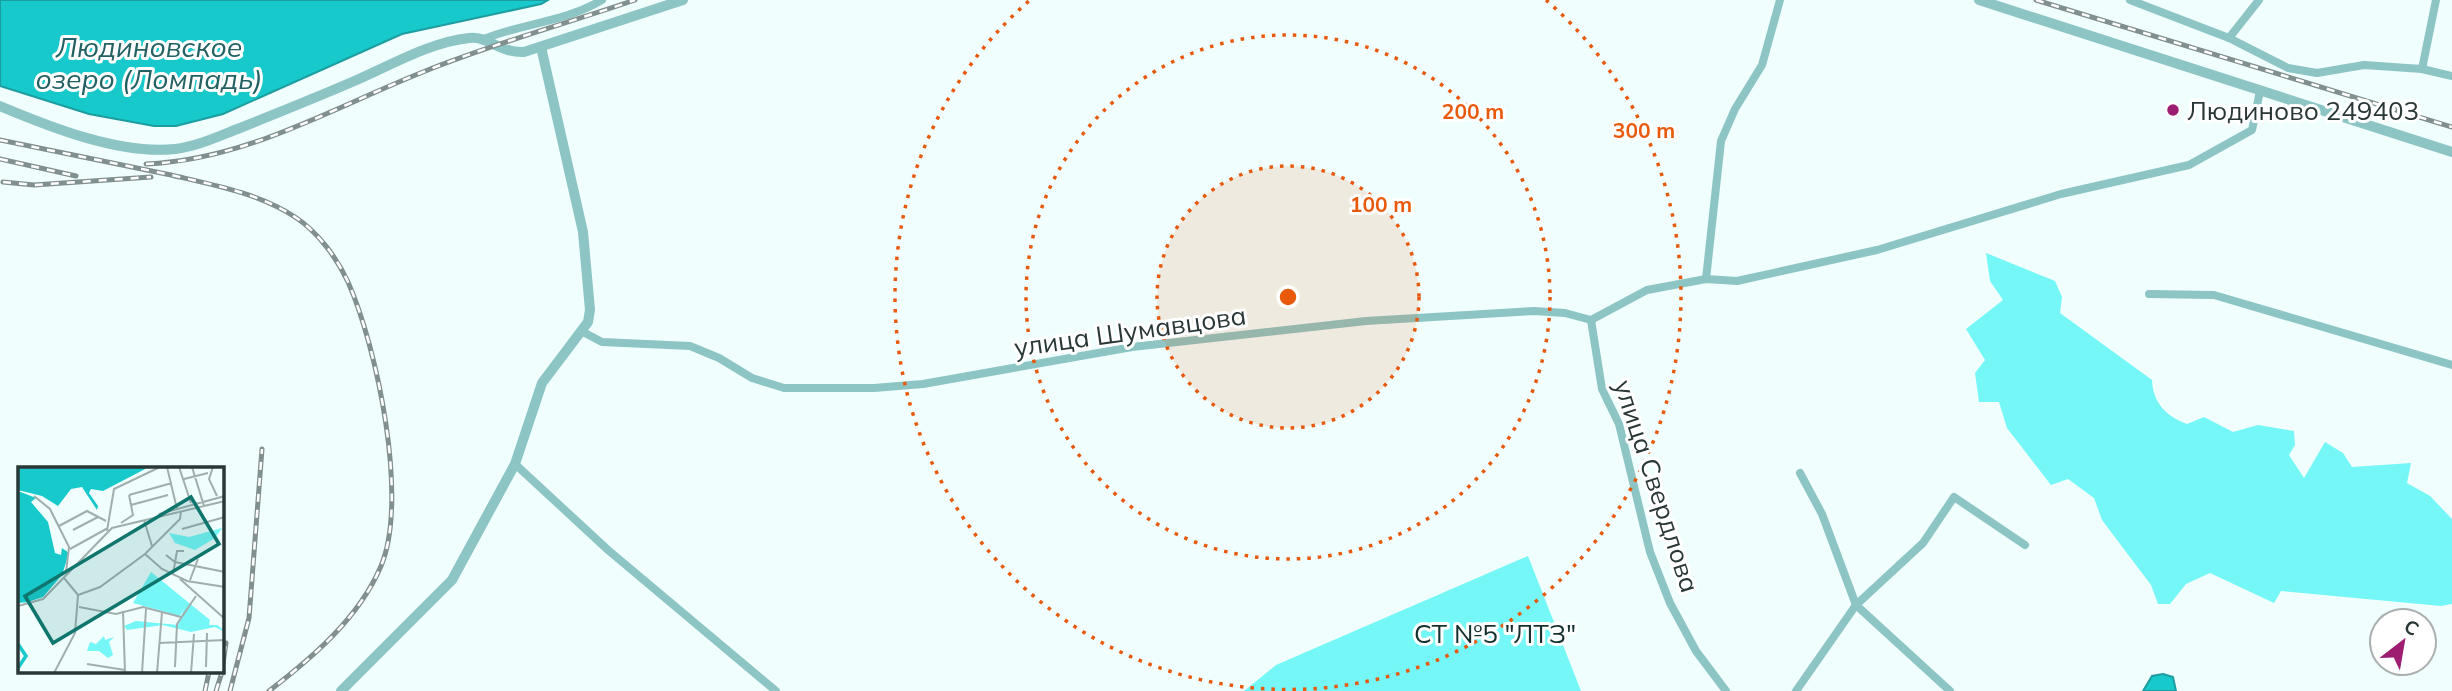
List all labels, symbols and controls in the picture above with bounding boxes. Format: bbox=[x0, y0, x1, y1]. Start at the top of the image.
water label: Людиновское озеро (Ломпадь) bbox=[35, 29, 263, 96]
place label: Людиново 249403 bbox=[2187, 94, 2419, 127]
text: 200 m bbox=[1442, 98, 1504, 124]
marker: Людиново 249403 bbox=[2165, 102, 2181, 118]
text: 300 m bbox=[1613, 117, 1675, 143]
text: 100 m bbox=[1350, 191, 1412, 217]
centre of rings bbox=[1276, 285, 1300, 309]
street label: улица Шумавцова bbox=[1012, 298, 1248, 364]
street label: улица Свердлова bbox=[1607, 375, 1707, 597]
inset map bbox=[18, 467, 224, 674]
north arrow bbox=[2368, 607, 2438, 677]
text: С bbox=[2400, 614, 2424, 641]
park label: СТ №5 "ЛТЗ" bbox=[1414, 617, 1576, 650]

